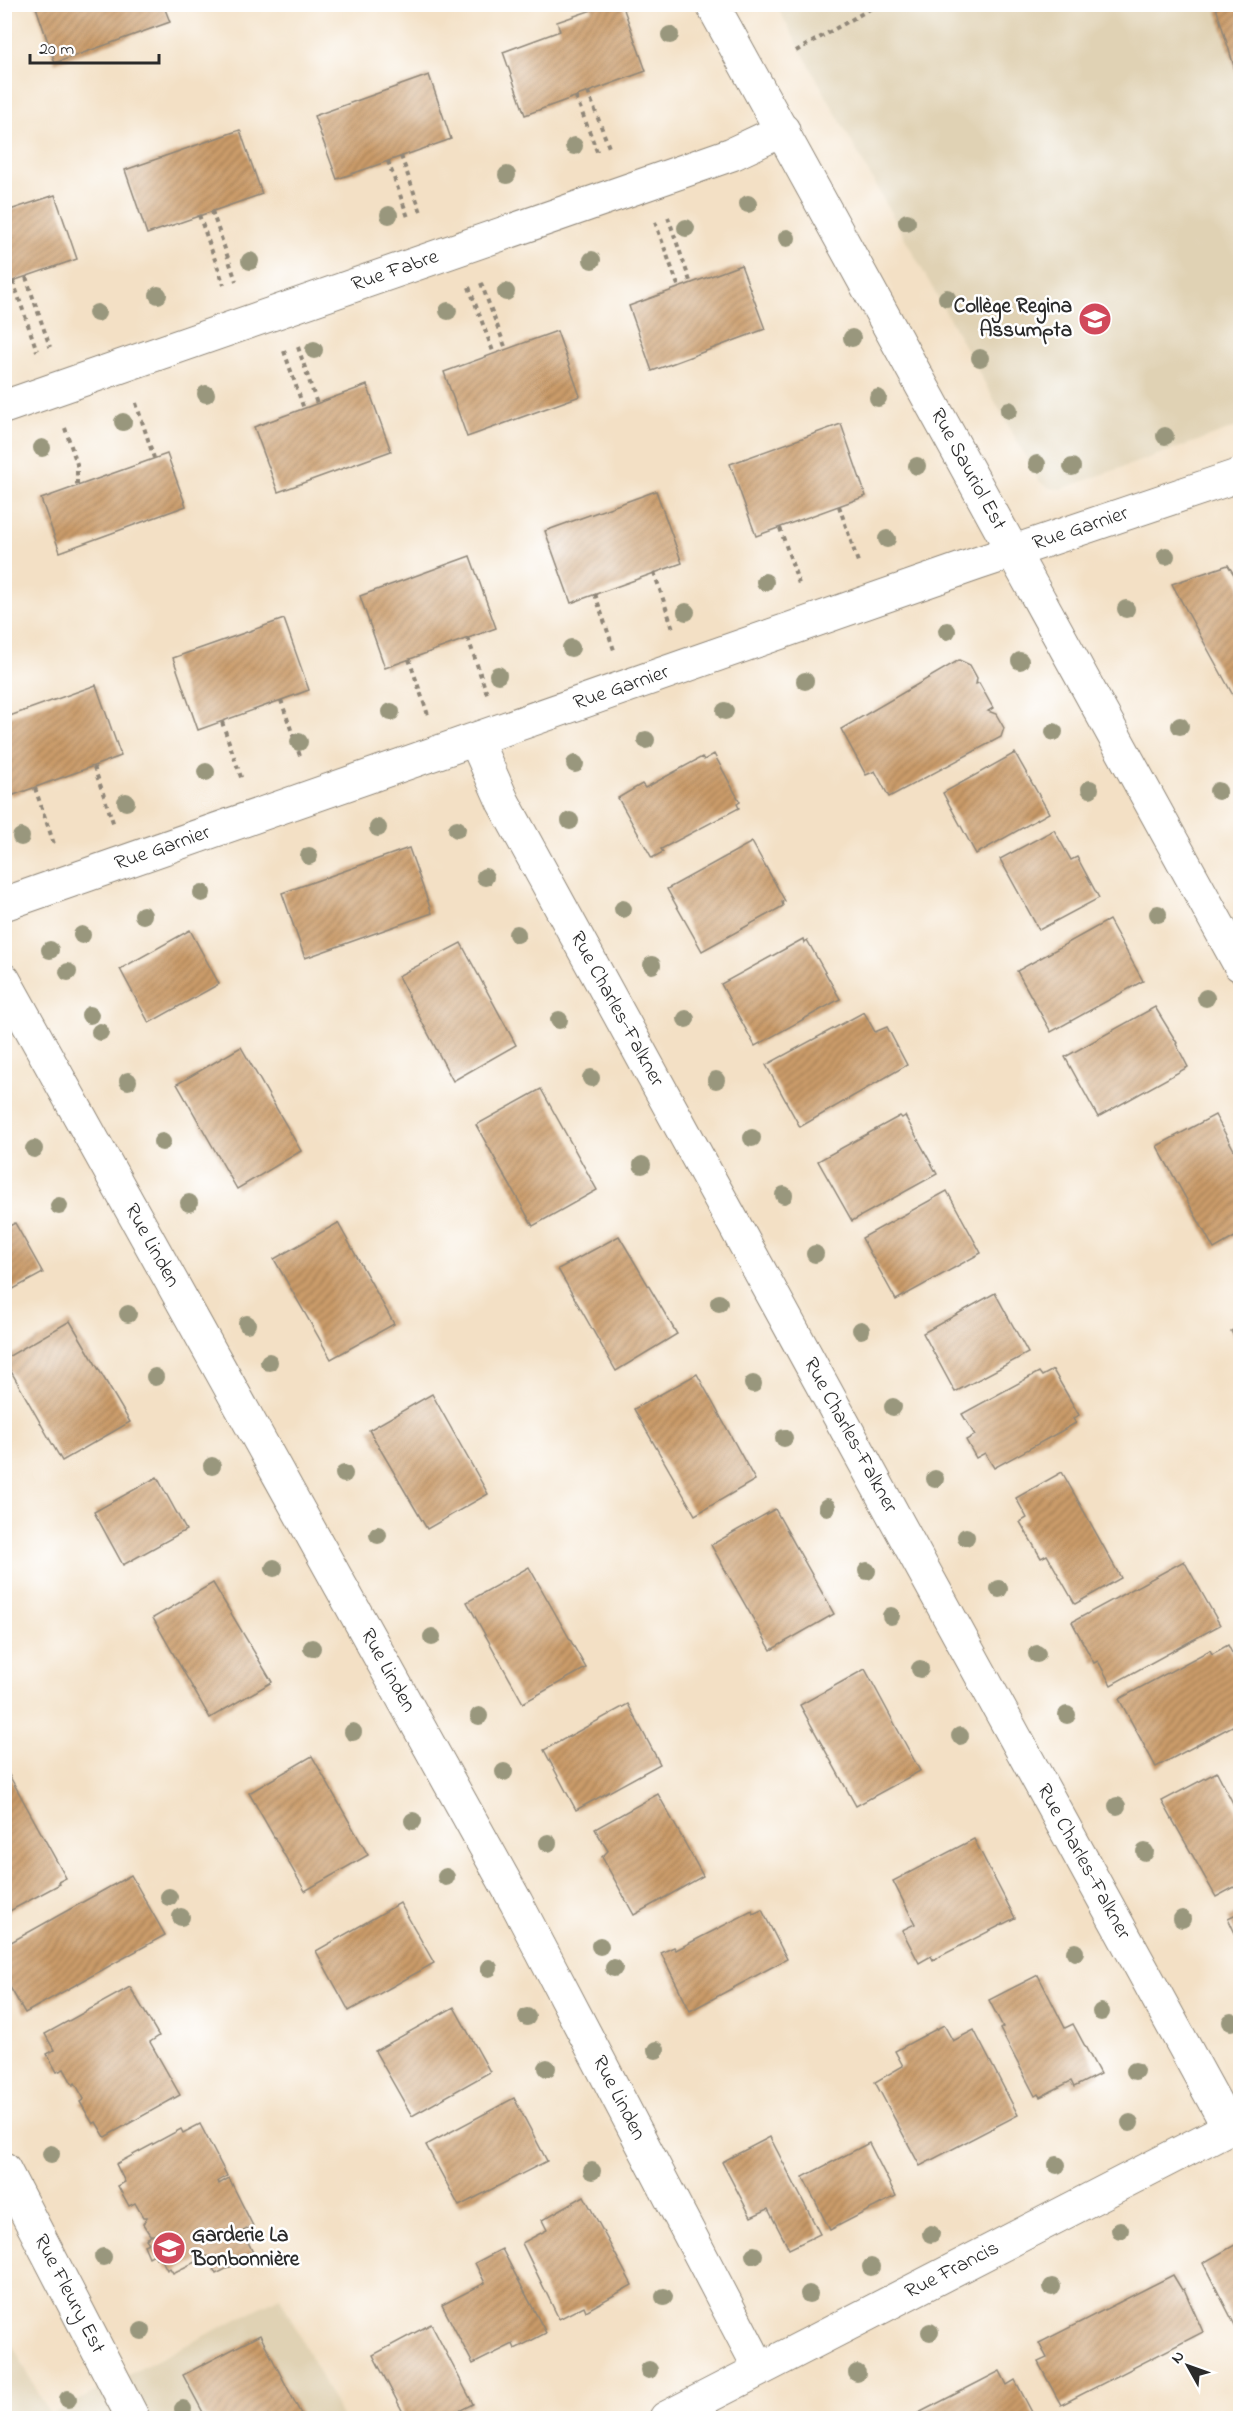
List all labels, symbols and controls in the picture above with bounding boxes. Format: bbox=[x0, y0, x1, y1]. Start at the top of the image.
scale bar bbox=[30, 27, 159, 65]
text: 20 m bbox=[39, 37, 74, 63]
street label: Rue Fabre bbox=[348, 242, 443, 300]
place label: Collège Regina Assumpta bbox=[954, 292, 1072, 346]
school or university icon: Collège Regina Assumpta bbox=[1077, 301, 1113, 337]
street label: Rue Sauriol Est bbox=[922, 403, 1013, 536]
street label: Rue Garnier bbox=[1029, 499, 1133, 559]
street label: Rue Garnier bbox=[569, 657, 674, 719]
street label: Rue Garnier bbox=[111, 818, 215, 879]
street label: Rue Charles-Falkner bbox=[562, 926, 671, 1093]
street label: Rue Linden bbox=[116, 1198, 187, 1293]
street label: Rue Charles-Falkner bbox=[795, 1352, 905, 1519]
street label: Rue Linden bbox=[352, 1623, 423, 1718]
street label: Rue Charles-Falkner bbox=[1029, 1779, 1138, 1945]
street label: Rue Linden bbox=[584, 2051, 653, 2146]
place label: Garderie La Bonbonnière bbox=[191, 2221, 300, 2275]
street label: Rue Fleury Est bbox=[25, 2229, 112, 2359]
school or university icon: Garderie La Bonbonnière bbox=[151, 2230, 187, 2266]
street label: Rue Francis bbox=[900, 2234, 1004, 2307]
north arrow bbox=[1158, 2336, 1218, 2396]
text: N bbox=[1165, 2346, 1191, 2369]

